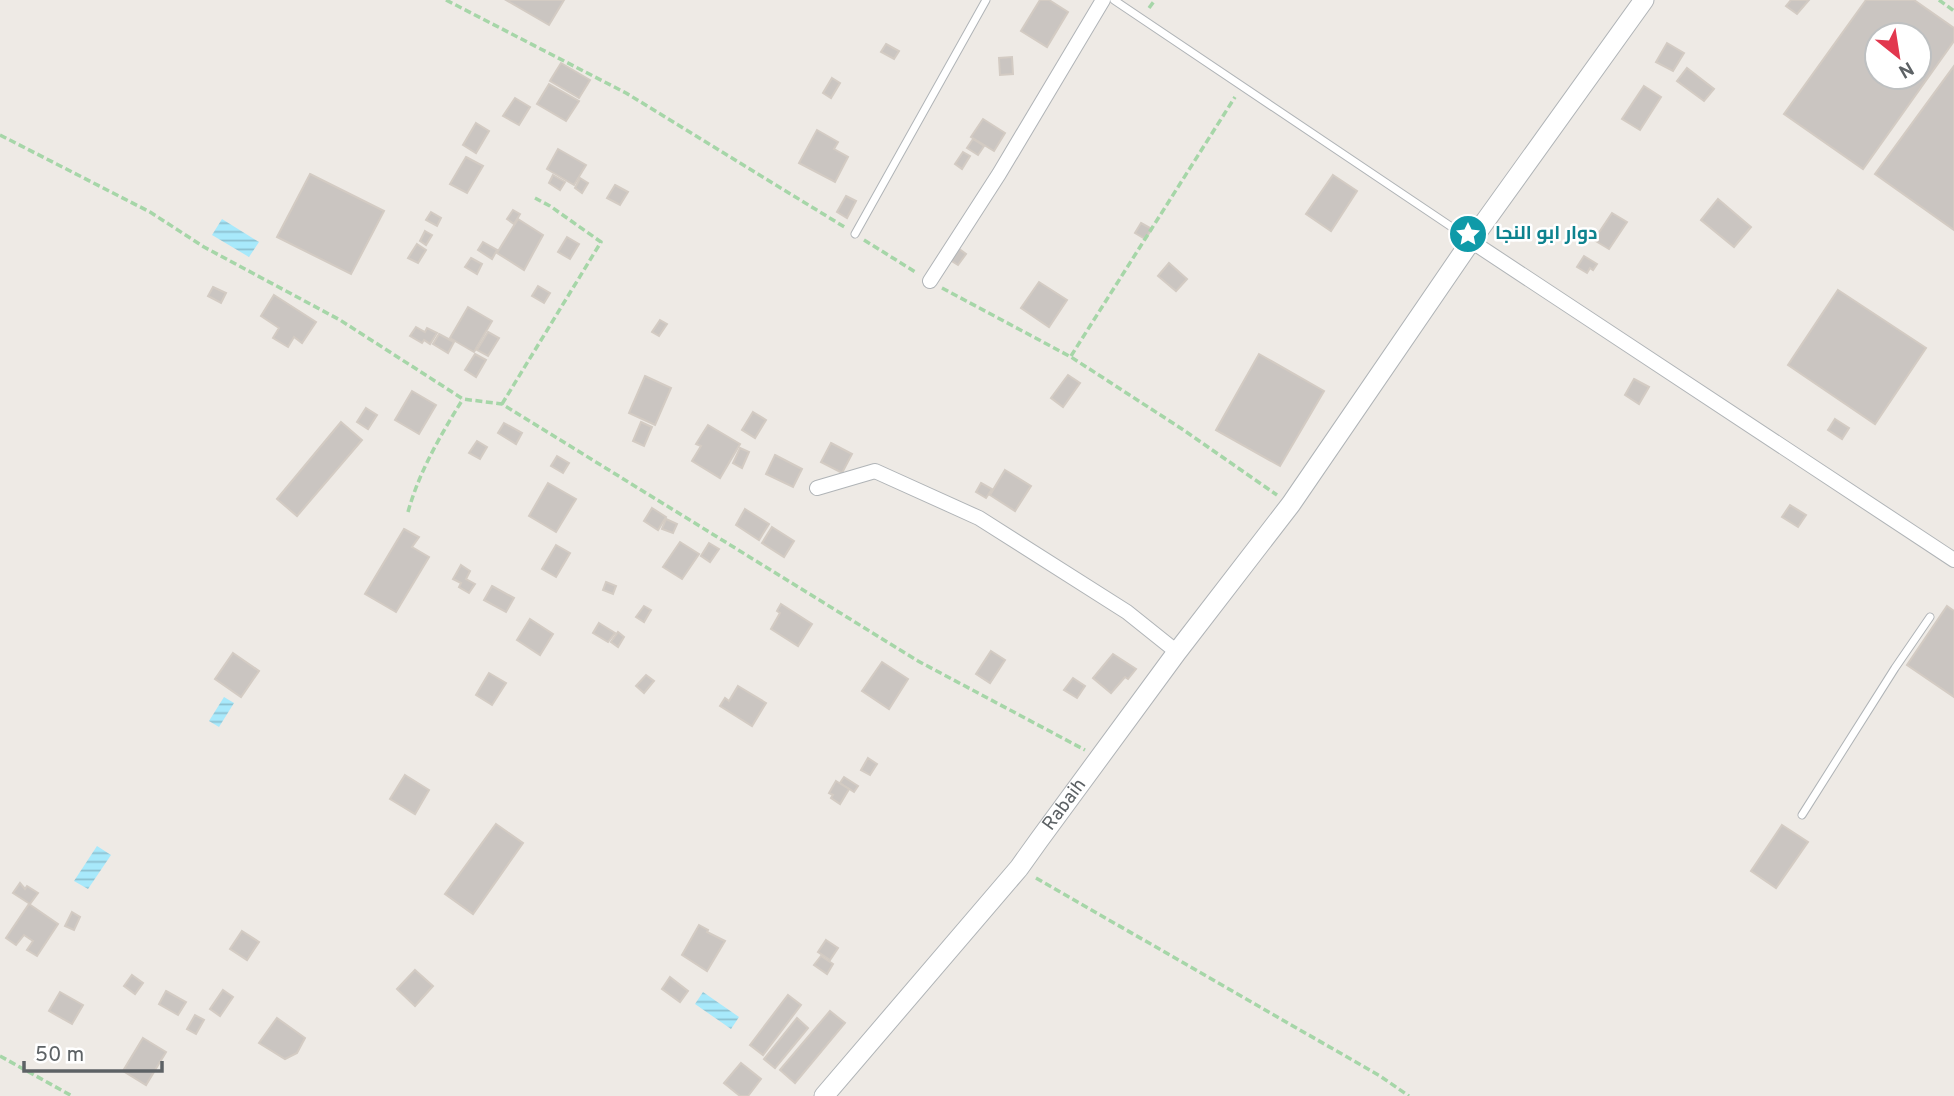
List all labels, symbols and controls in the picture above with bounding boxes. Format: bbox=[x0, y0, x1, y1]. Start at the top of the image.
north arrow bbox=[1863, 21, 1933, 91]
text: N bbox=[1894, 55, 1917, 83]
place icon: دوار ابو النجا bbox=[1447, 213, 1489, 255]
place label: دوار ابو النجا bbox=[1495, 222, 1598, 246]
street label: Rabaih bbox=[1038, 774, 1092, 836]
scale bar bbox=[24, 1030, 163, 1074]
text: 50 m bbox=[35, 1042, 84, 1069]

